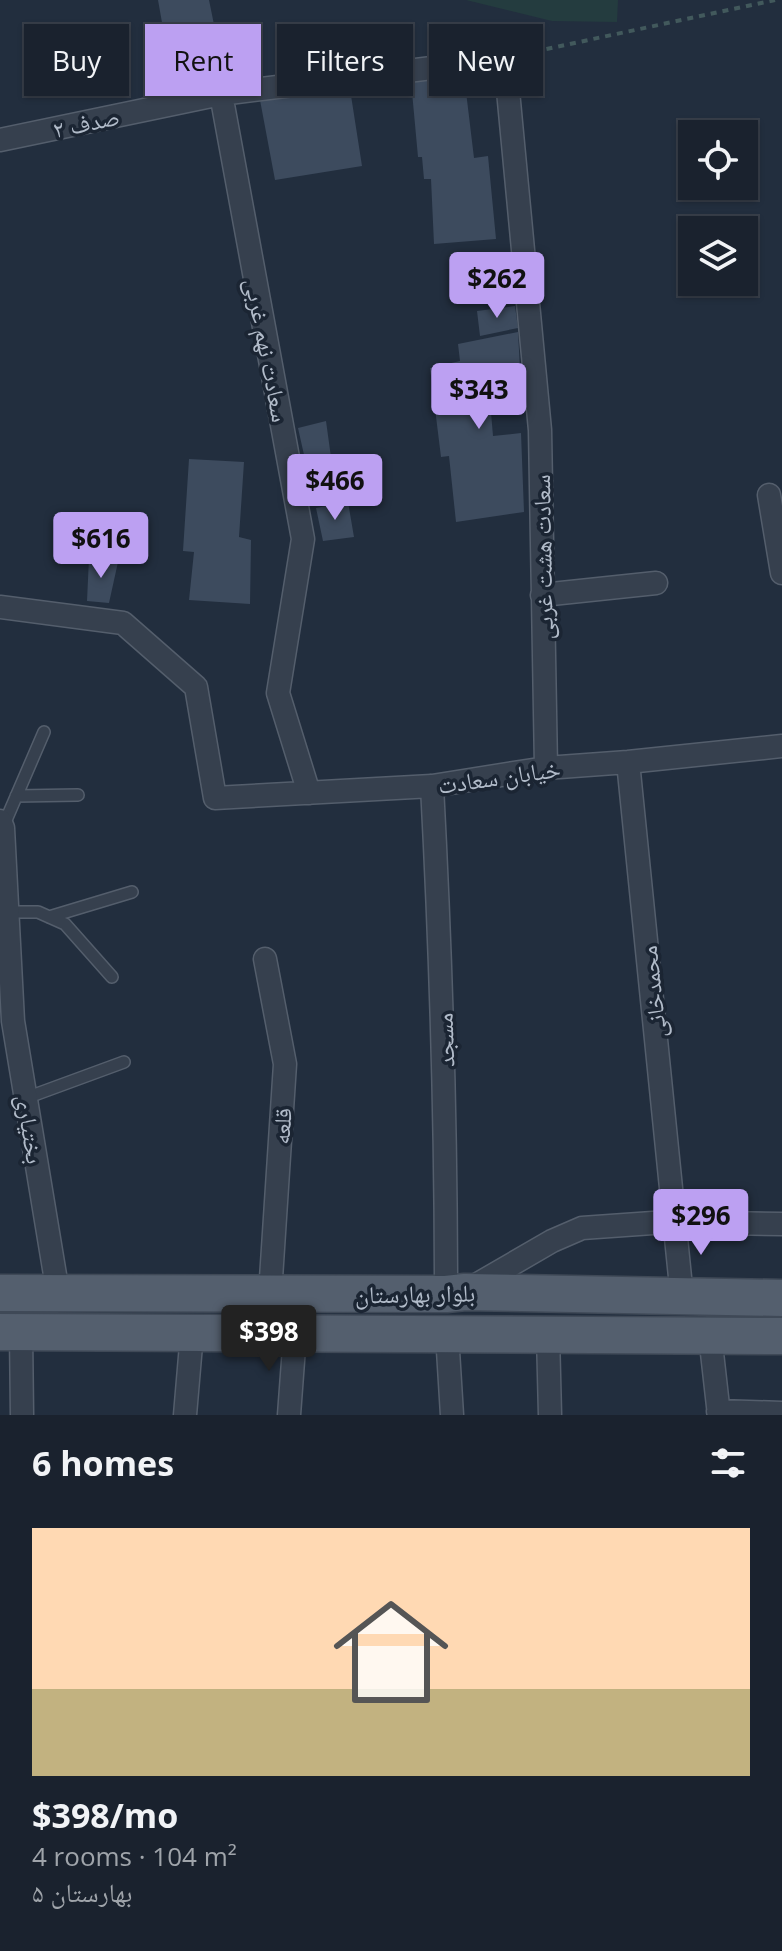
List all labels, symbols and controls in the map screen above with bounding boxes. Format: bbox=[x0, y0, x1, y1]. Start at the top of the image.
chip: Buy bbox=[24, 24, 129, 96]
chip: Rent bbox=[145, 24, 261, 96]
chip: Filters bbox=[277, 24, 413, 96]
chip: New bbox=[429, 24, 543, 96]
street label: صدف ۲ bbox=[50, 99, 122, 145]
map controls bbox=[678, 120, 758, 296]
button: locate bbox=[678, 120, 758, 200]
button: layers bbox=[678, 216, 758, 296]
pin: $262 bbox=[450, 252, 544, 320]
text: $262 bbox=[467, 260, 527, 296]
street label: سعادت نهم غربی bbox=[237, 275, 298, 425]
pin: $343 bbox=[432, 363, 526, 431]
text: $343 bbox=[449, 371, 509, 407]
pin: $466 bbox=[288, 454, 382, 522]
text: $466 bbox=[305, 462, 365, 498]
street label: سعادت هشت غربی bbox=[524, 474, 560, 640]
pin: $616 bbox=[54, 512, 148, 580]
text: $616 bbox=[71, 520, 131, 556]
street label: خیابان سعادت bbox=[436, 751, 562, 801]
street label: محمدخانی bbox=[631, 944, 673, 1040]
street label: مسجد bbox=[427, 1012, 461, 1068]
street label: بختیاری bbox=[9, 1092, 53, 1166]
street label: قلعه bbox=[263, 1107, 299, 1145]
pin: $296 bbox=[654, 1189, 748, 1257]
text: $296 bbox=[671, 1197, 731, 1233]
street label: بلوار بهارستان bbox=[354, 1275, 476, 1311]
pin: $398 bbox=[222, 1305, 316, 1373]
text: $398 bbox=[239, 1313, 299, 1349]
text: 6 homes bbox=[32, 1440, 174, 1486]
icon: filters bbox=[706, 1441, 750, 1485]
icon: home bbox=[319, 1580, 463, 1724]
text: $398/mo bbox=[32, 1792, 178, 1838]
text: 4 rooms · 104 m² bbox=[32, 1838, 237, 1874]
text: بهارستان ۵ bbox=[32, 1874, 132, 1910]

